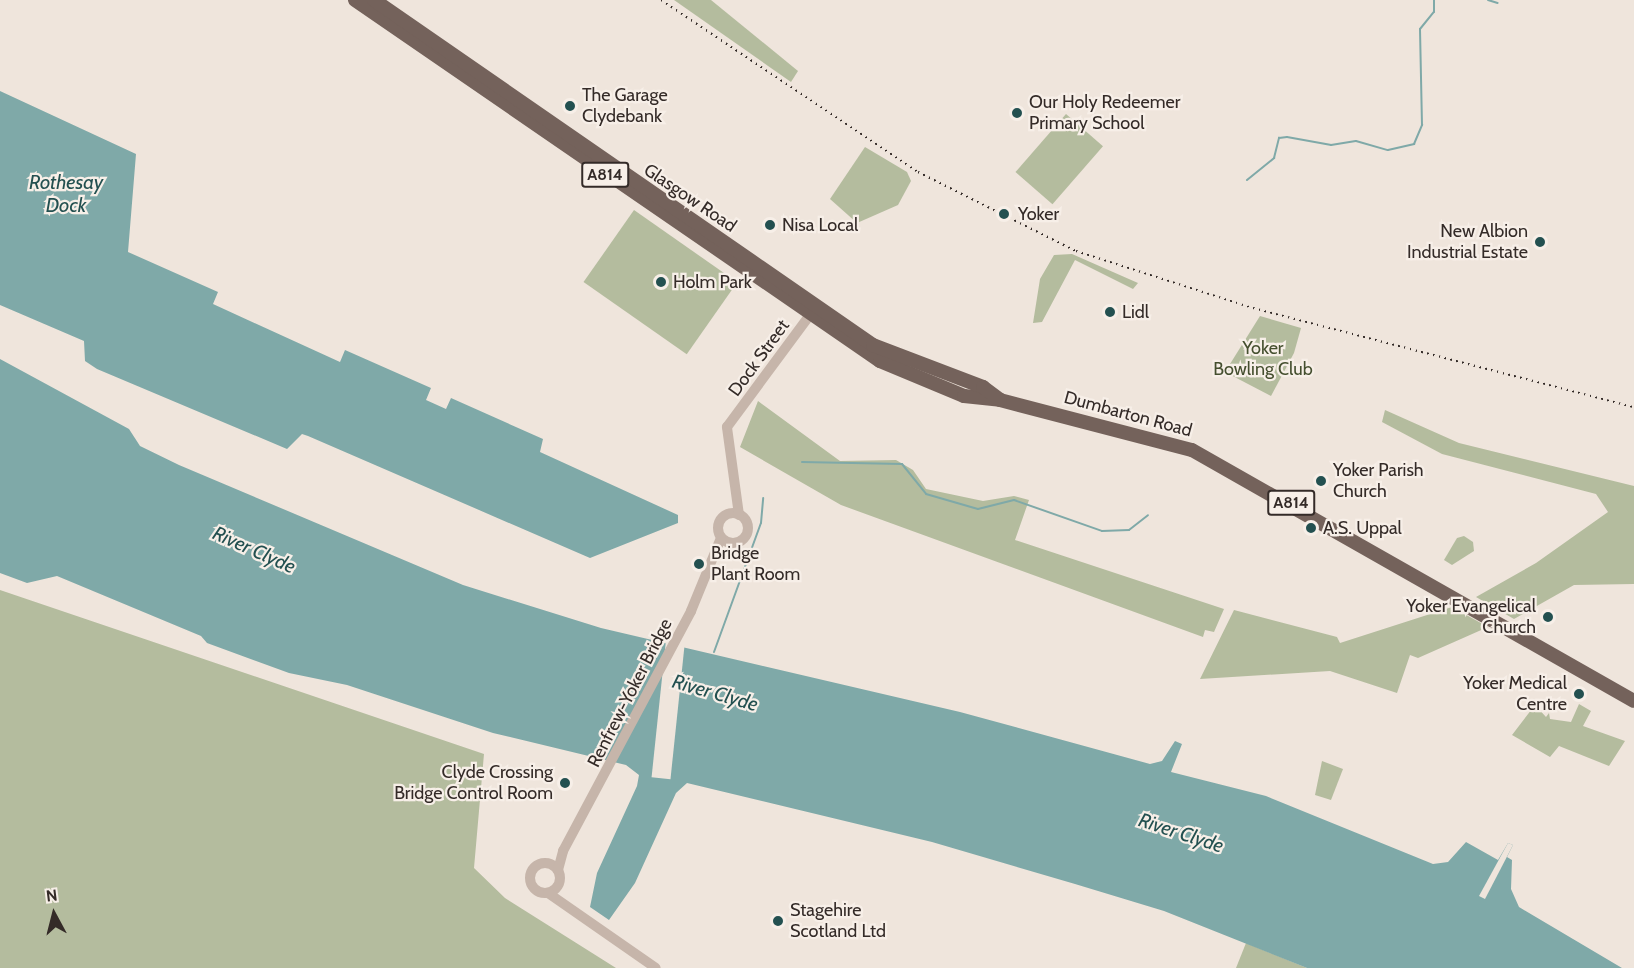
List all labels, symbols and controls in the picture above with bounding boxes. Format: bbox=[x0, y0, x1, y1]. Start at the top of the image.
place label: The Garage Clydebank bbox=[582, 85, 668, 128]
place label: Our Holy Redeemer Primary School bbox=[1029, 92, 1180, 134]
marker: The Garage Clydebank bbox=[563, 99, 577, 113]
marker: Our Holy Redeemer Primary School bbox=[1010, 106, 1024, 120]
street label: Glasgow Road bbox=[640, 159, 740, 237]
road number: A814 bbox=[581, 162, 629, 188]
water label: Rothesay Dock bbox=[29, 171, 103, 218]
place label: Yoker bbox=[1018, 203, 1059, 225]
marker: Yoker bbox=[995, 205, 1013, 223]
place label: Nisa Local bbox=[782, 214, 858, 236]
marker: Nisa Local bbox=[763, 218, 777, 232]
place label: New Albion Industrial Estate bbox=[1407, 221, 1528, 264]
marker: New Albion Industrial Estate bbox=[1533, 235, 1547, 249]
place label: Holm Park bbox=[673, 271, 752, 293]
marker: Holm Park bbox=[654, 275, 668, 289]
place label: Lidl bbox=[1122, 301, 1149, 323]
marker: Lidl bbox=[1103, 305, 1117, 319]
street label: Dock Street bbox=[724, 315, 794, 401]
park label: Yoker Bowling Club bbox=[1213, 338, 1313, 380]
street label: Dumbarton Road bbox=[1062, 387, 1194, 441]
place label: Yoker Parish Church bbox=[1333, 460, 1424, 502]
marker: Yoker Parish Church bbox=[1314, 474, 1328, 488]
road number: A814 bbox=[1267, 490, 1315, 516]
place label: A.S. Uppal bbox=[1323, 517, 1402, 539]
water label: River Clyde bbox=[209, 521, 299, 579]
marker: A.S. Uppal bbox=[1304, 521, 1318, 535]
place label: Bridge Plant Room bbox=[711, 543, 800, 586]
marker: Bridge Plant Room bbox=[692, 557, 706, 571]
place label: Yoker Evangelical Church bbox=[1406, 596, 1536, 638]
marker: Yoker Evangelical Church bbox=[1541, 610, 1555, 624]
street label: Renfrew-Yoker Bridge bbox=[583, 615, 677, 771]
water label: River Clyde bbox=[669, 669, 761, 717]
place label: Yoker Medical Centre bbox=[1463, 673, 1567, 716]
marker: Yoker Medical Centre bbox=[1572, 687, 1586, 701]
place label: Clyde Crossing Bridge Control Room bbox=[394, 762, 553, 804]
marker: Clyde Crossing Bridge Control Room bbox=[558, 776, 572, 790]
water label: River Clyde bbox=[1135, 808, 1227, 858]
north arrow bbox=[24, 884, 84, 944]
text: N bbox=[45, 886, 59, 906]
place label: Stagehire Scotland Ltd bbox=[790, 900, 886, 942]
marker: Stagehire Scotland Ltd bbox=[771, 914, 785, 928]

